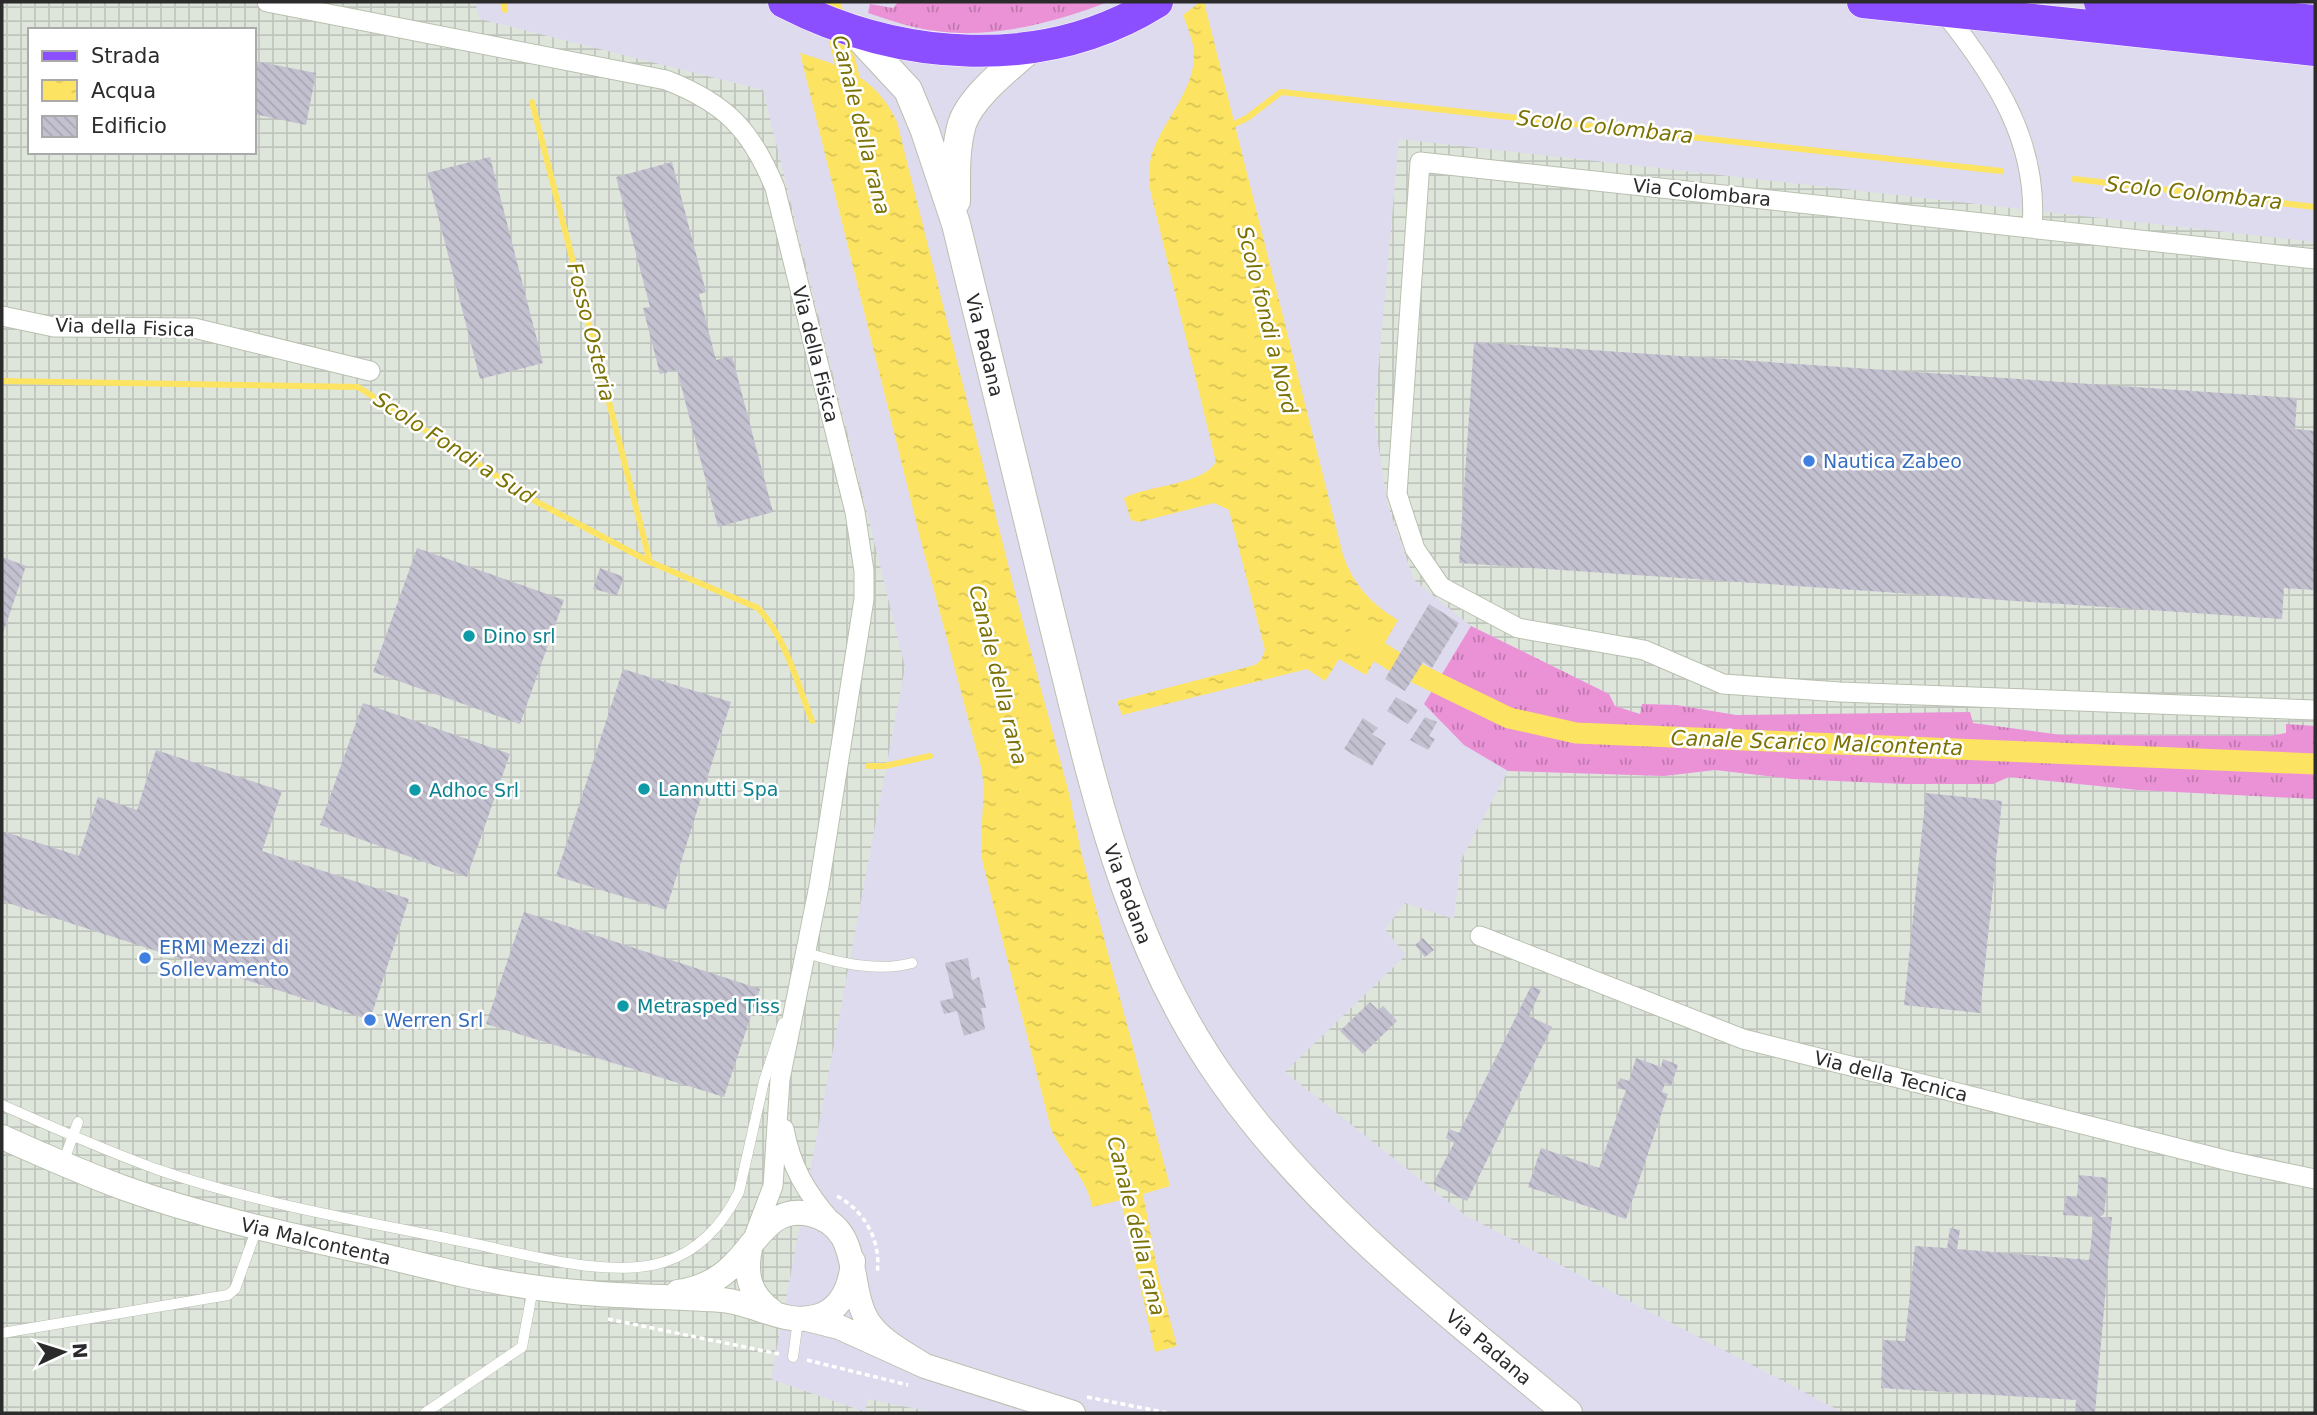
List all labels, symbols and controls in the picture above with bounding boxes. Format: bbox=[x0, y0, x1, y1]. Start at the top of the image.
legend bbox=[28, 28, 256, 154]
water label: Canale della rana bbox=[827, 33, 895, 217]
text: Strada bbox=[91, 44, 160, 68]
text: Acqua bbox=[91, 79, 156, 103]
water label: Scolo Colombara bbox=[1516, 106, 1694, 148]
text: Edificio bbox=[91, 114, 167, 138]
water label: Scolo Colombara bbox=[2105, 172, 2283, 214]
street label: Via Colombara bbox=[1632, 174, 1772, 210]
water label: Scolo fondi a Nord bbox=[1232, 224, 1302, 417]
water label: Fosso Osteria bbox=[562, 260, 620, 404]
street label: Via della Fisica bbox=[788, 284, 844, 424]
street label: Via Padana bbox=[962, 291, 1008, 399]
street label: Via della Fisica bbox=[55, 314, 195, 340]
water label: Scolo Fondi a Sud bbox=[369, 387, 539, 509]
place label: Nautica Zabeo bbox=[1823, 450, 1962, 472]
marker: Nautica Zabeo bbox=[1801, 453, 1817, 469]
water label: Canale della rana bbox=[964, 583, 1032, 767]
place label: Dino srl bbox=[483, 625, 556, 647]
marker: Dino srl bbox=[461, 628, 477, 644]
water label: Canale Scarico Malcontenta bbox=[1670, 726, 1964, 760]
place label: Lannutti Spa bbox=[658, 778, 778, 800]
place label: Adhoc Srl bbox=[429, 779, 519, 801]
marker: Lannutti Spa bbox=[636, 781, 652, 797]
marker: Adhoc Srl bbox=[407, 782, 423, 798]
street label: Via Padana bbox=[1100, 841, 1156, 947]
place label: ERMI Mezzi di Sollevamento bbox=[159, 936, 289, 980]
marker: ERMI Mezzi di Sollevamento bbox=[137, 950, 153, 966]
place label: Metrasped Tiss bbox=[637, 995, 780, 1017]
marker: Metrasped Tiss bbox=[615, 998, 631, 1014]
place label: Werren Srl bbox=[384, 1009, 483, 1031]
marker: Werren Srl bbox=[362, 1012, 378, 1028]
street label: Via della Tecnica bbox=[1812, 1046, 1970, 1106]
water label: Canale della rana bbox=[1102, 1134, 1170, 1318]
street label: Via Malcontenta bbox=[239, 1213, 393, 1269]
street label: Via Padana bbox=[1442, 1305, 1536, 1389]
north arrow bbox=[28, 1317, 98, 1387]
text: N bbox=[68, 1342, 91, 1360]

